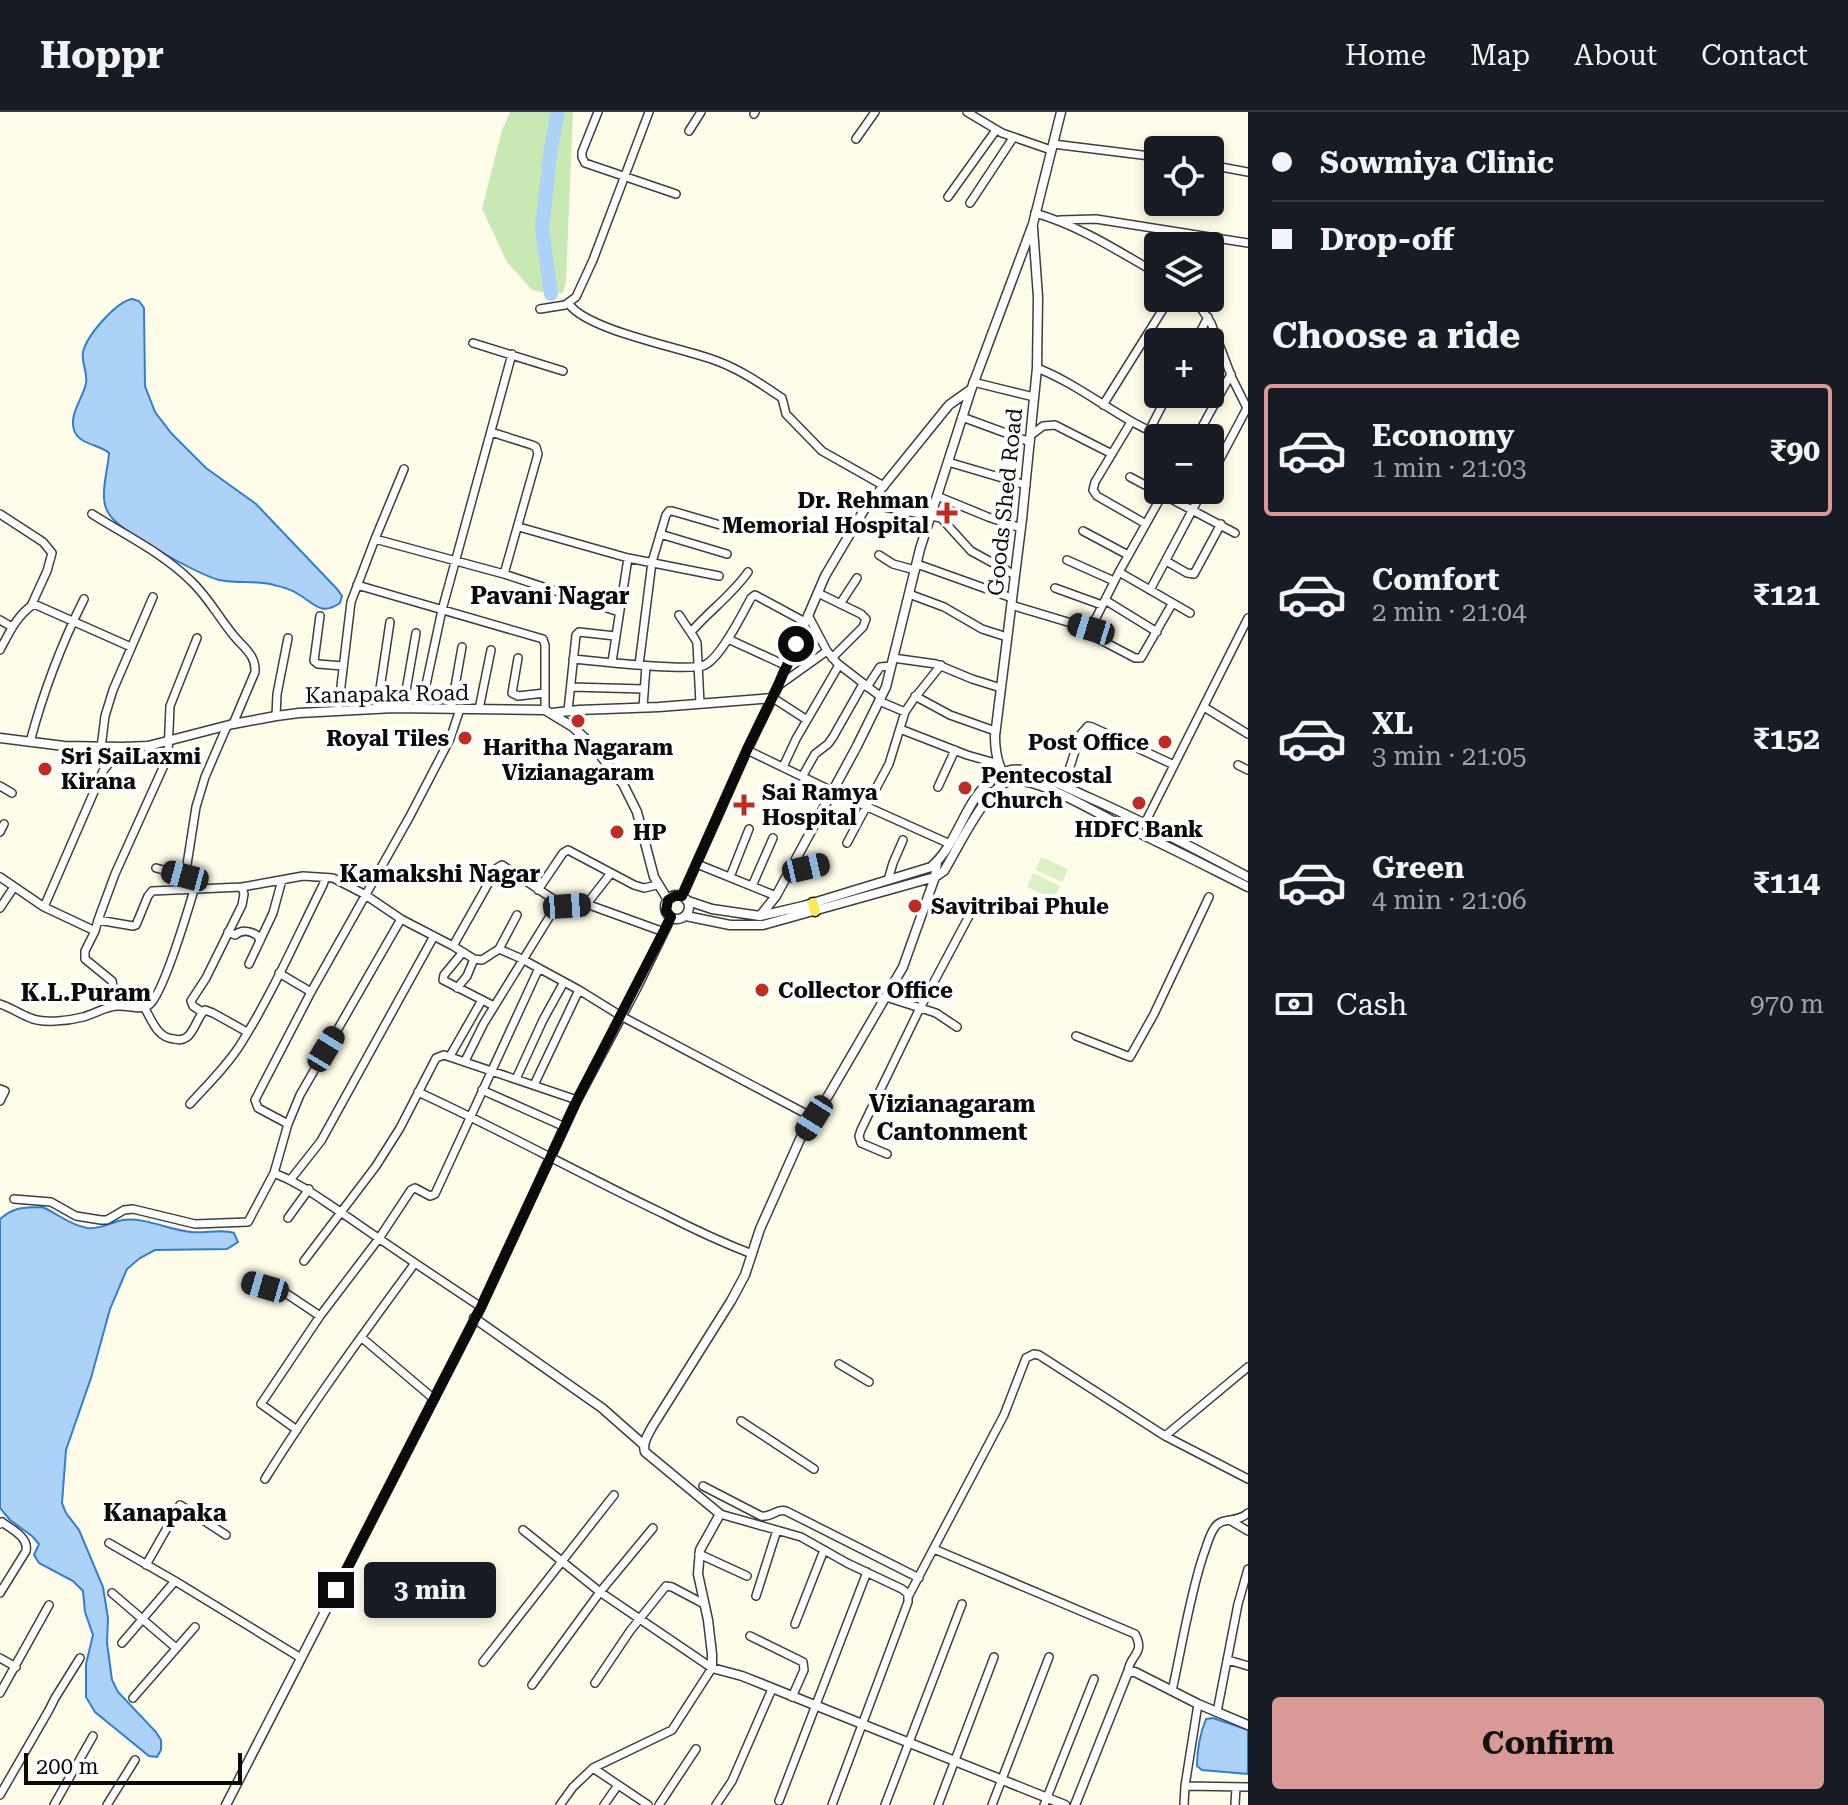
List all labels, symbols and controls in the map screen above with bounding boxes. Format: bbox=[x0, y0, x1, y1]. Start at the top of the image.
text: Hoppr bbox=[40, 33, 164, 77]
text: Home bbox=[1345, 39, 1426, 72]
text: Map bbox=[1470, 39, 1530, 72]
text: About bbox=[1574, 39, 1657, 72]
text: Contact bbox=[1701, 39, 1808, 72]
map controls bbox=[1144, 136, 1224, 504]
button: locate bbox=[1144, 136, 1224, 216]
text: Sowmiya Clinic bbox=[1320, 145, 1554, 180]
text: Drop-off bbox=[1320, 222, 1454, 257]
button: layers bbox=[1144, 232, 1224, 312]
text: Choose a ride bbox=[1272, 315, 1520, 357]
button: + bbox=[1144, 328, 1224, 408]
street label: Goods Shed Road bbox=[983, 407, 1027, 597]
icon: car bbox=[1276, 414, 1348, 486]
text: Economy bbox=[1372, 418, 1514, 453]
button: − bbox=[1144, 424, 1224, 504]
text: ₹90 bbox=[1770, 433, 1820, 468]
text: 1 min · 21:03 bbox=[1372, 453, 1527, 483]
place label: Dr. Rehman Memorial Hospital bbox=[722, 488, 929, 538]
marker: Dr. Rehman Memorial Hospital bbox=[936, 502, 958, 524]
icon: car bbox=[1276, 558, 1348, 630]
text: Comfort bbox=[1372, 562, 1499, 597]
text: ₹121 bbox=[1753, 577, 1820, 612]
district label: Pavani Nagar bbox=[470, 582, 630, 610]
text: 2 min · 21:04 bbox=[1372, 597, 1527, 627]
car bbox=[1065, 611, 1117, 647]
route start bbox=[778, 626, 814, 662]
street label: Kanapaka Road bbox=[305, 680, 469, 708]
icon: car bbox=[1276, 702, 1348, 774]
text: XL bbox=[1372, 706, 1413, 741]
marker: Haritha Nagaram Vizianagaram bbox=[569, 712, 587, 730]
text: ₹152 bbox=[1753, 721, 1820, 756]
place label: Royal Tiles bbox=[326, 726, 449, 751]
marker: Royal Tiles bbox=[456, 729, 474, 747]
place label: Post Office bbox=[1028, 730, 1149, 755]
marker: Post Office bbox=[1156, 733, 1174, 751]
place label: Haritha Nagaram Vizianagaram bbox=[483, 735, 673, 785]
text: 3 min · 21:05 bbox=[1372, 741, 1527, 771]
place label: Sri SaiLaxmi Kirana bbox=[61, 744, 201, 794]
marker: Sri SaiLaxmi Kirana bbox=[36, 760, 54, 778]
place label: Pentecostal Church bbox=[981, 763, 1112, 813]
marker: Pentecostal Church bbox=[956, 779, 974, 797]
place label: Sai Ramya Hospital bbox=[762, 780, 878, 830]
marker: Sai Ramya Hospital bbox=[733, 794, 755, 816]
marker: HDFC Bank bbox=[1130, 794, 1148, 812]
place label: HDFC Bank bbox=[1075, 817, 1203, 842]
place label: HP bbox=[633, 820, 666, 845]
marker: HP bbox=[608, 823, 626, 841]
icon: car bbox=[1276, 846, 1348, 918]
text: Green bbox=[1372, 850, 1464, 885]
car bbox=[780, 851, 832, 885]
car bbox=[159, 858, 211, 894]
district label: Kamakshi Nagar bbox=[340, 860, 541, 888]
text: ₹114 bbox=[1753, 865, 1820, 900]
text: 4 min · 21:06 bbox=[1372, 885, 1527, 915]
car bbox=[542, 892, 592, 920]
place label: Savitribai Phule bbox=[931, 894, 1109, 919]
marker: Savitribai Phule bbox=[906, 897, 924, 915]
place label: Collector Office bbox=[778, 978, 953, 1003]
district label: K.L.Puram bbox=[21, 979, 151, 1007]
marker: Collector Office bbox=[753, 981, 771, 999]
icon: cash bbox=[1272, 982, 1316, 1026]
text: Cash bbox=[1336, 987, 1407, 1022]
text: 970 m bbox=[1750, 989, 1824, 1019]
car bbox=[303, 1022, 349, 1076]
district label: Vizianagaram Cantonment bbox=[869, 1090, 1035, 1146]
car bbox=[791, 1091, 837, 1145]
car bbox=[239, 1269, 291, 1305]
district label: Kanapaka bbox=[103, 1499, 227, 1527]
callout: 3 min bbox=[364, 1562, 496, 1618]
route end bbox=[318, 1572, 354, 1608]
text: 3 min bbox=[394, 1575, 466, 1605]
button: Confirm bbox=[1272, 1697, 1824, 1789]
scale bar bbox=[24, 1749, 242, 1785]
text: 200 m bbox=[36, 1754, 99, 1779]

